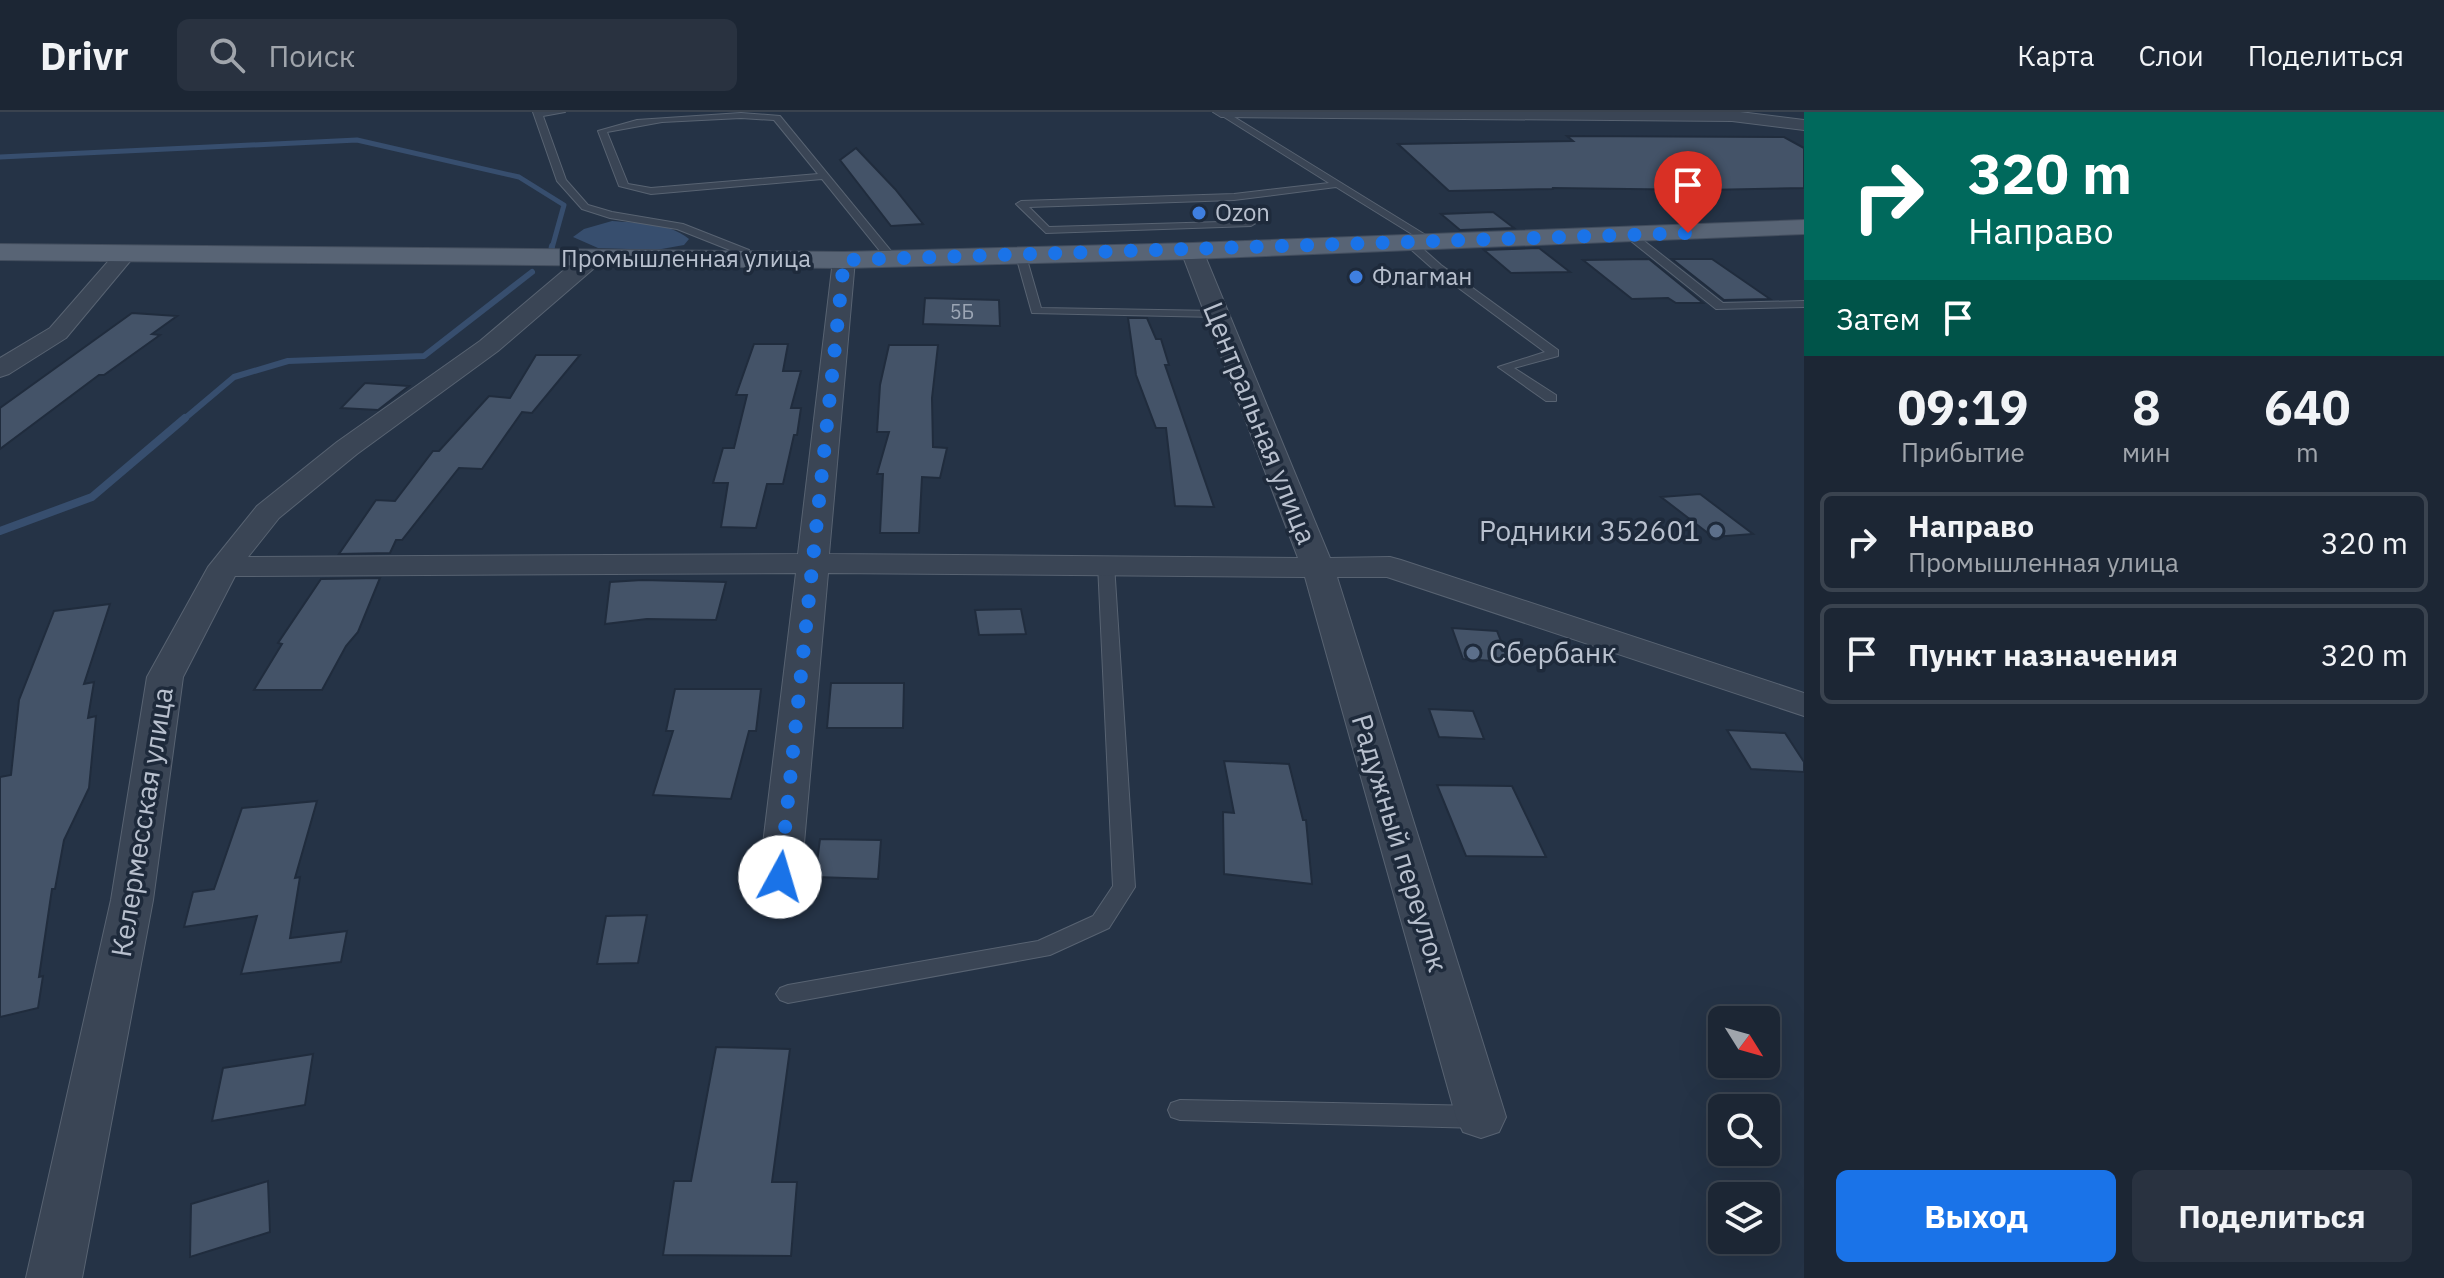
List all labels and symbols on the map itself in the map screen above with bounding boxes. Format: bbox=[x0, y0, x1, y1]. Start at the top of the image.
pin bbox=[1654, 151, 1722, 233]
place label: Ozon bbox=[1215, 196, 1270, 228]
marker: Ozon bbox=[1190, 204, 1208, 222]
street label: Промышленная улица bbox=[561, 242, 811, 274]
place label: Флагман bbox=[1372, 260, 1472, 292]
marker: Флагман bbox=[1347, 268, 1365, 286]
street label: Центральная улица bbox=[1195, 296, 1326, 549]
house number: 5Б bbox=[950, 298, 974, 325]
place label: Родники 352601 bbox=[1479, 512, 1700, 549]
marker: Родники 352601 bbox=[1707, 522, 1725, 540]
place label: Сбербанк bbox=[1489, 634, 1617, 671]
marker: Сбербанк bbox=[1464, 644, 1482, 662]
street label: Келермесская улица bbox=[102, 684, 181, 960]
street label: Радужный переулок bbox=[1344, 710, 1457, 976]
position arrow bbox=[738, 835, 822, 919]
north arrow bbox=[1708, 1006, 1780, 1078]

